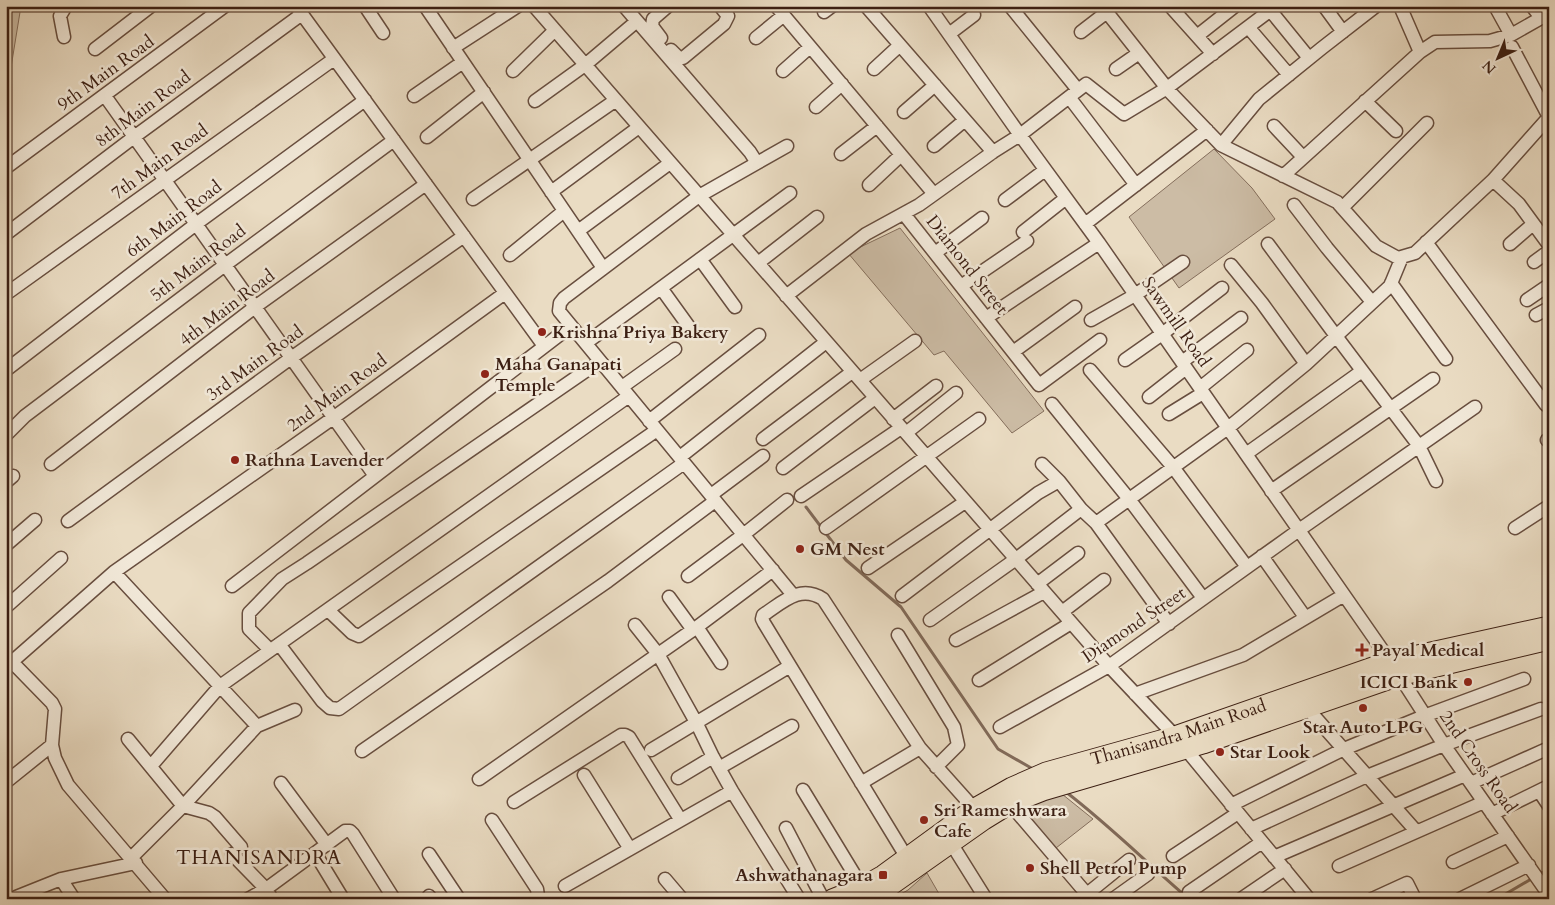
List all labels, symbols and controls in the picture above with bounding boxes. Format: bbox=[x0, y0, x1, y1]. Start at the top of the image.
street label: 9th Main Road bbox=[53, 29, 160, 117]
north arrow bbox=[1472, 32, 1522, 82]
text: N bbox=[1478, 56, 1500, 78]
street label: 8th Main Road bbox=[90, 64, 196, 153]
street label: 7th Main Road bbox=[107, 118, 214, 206]
street label: 6th Main Road bbox=[121, 174, 227, 263]
street label: Diamond Street bbox=[920, 210, 1014, 320]
street label: 5th Main Road bbox=[145, 218, 251, 307]
street label: 4th Main Road bbox=[174, 263, 280, 352]
street label: Sawmill Road bbox=[1136, 272, 1217, 373]
street label: 3rd Main Road bbox=[201, 319, 309, 407]
place label: Krishna Priya Bakery bbox=[552, 320, 729, 345]
marker: Krishna Priya Bakery bbox=[536, 326, 548, 338]
street label: 2nd Main Road bbox=[282, 348, 393, 438]
place label: Maha Ganapati Temple bbox=[495, 352, 622, 398]
marker: Maha Ganapati Temple bbox=[479, 368, 491, 380]
place label: Rathna Lavender bbox=[245, 448, 385, 473]
marker: Rathna Lavender bbox=[229, 454, 241, 466]
place label: GM Nest bbox=[810, 537, 885, 562]
marker: GM Nest bbox=[794, 543, 806, 555]
street label: Diamond Street bbox=[1077, 581, 1191, 669]
place label: Payal Medical bbox=[1372, 638, 1484, 663]
marker: Payal Medical bbox=[1356, 644, 1368, 656]
place label: ICICI Bank bbox=[1360, 670, 1459, 695]
marker: ICICI Bank bbox=[1462, 676, 1474, 688]
street label: Thanisandra Main Road bbox=[1087, 693, 1270, 772]
marker: Star Auto LPG bbox=[1357, 702, 1369, 714]
street label: 2nd Cross Road bbox=[1433, 706, 1523, 819]
place label: Star Auto LPG bbox=[1303, 715, 1423, 740]
place label: Star Look bbox=[1230, 740, 1311, 765]
marker: Star Look bbox=[1214, 746, 1226, 758]
place label: Sri Rameshwara Cafe bbox=[934, 798, 1067, 844]
marker: Sri Rameshwara Cafe bbox=[918, 814, 930, 826]
district label: THANISANDRA bbox=[176, 844, 342, 871]
place label: Shell Petrol Pump bbox=[1040, 856, 1187, 881]
marker: Shell Petrol Pump bbox=[1024, 862, 1036, 874]
place label: Ashwathanagara bbox=[735, 863, 873, 888]
marker: Ashwathanagara bbox=[877, 869, 889, 881]

